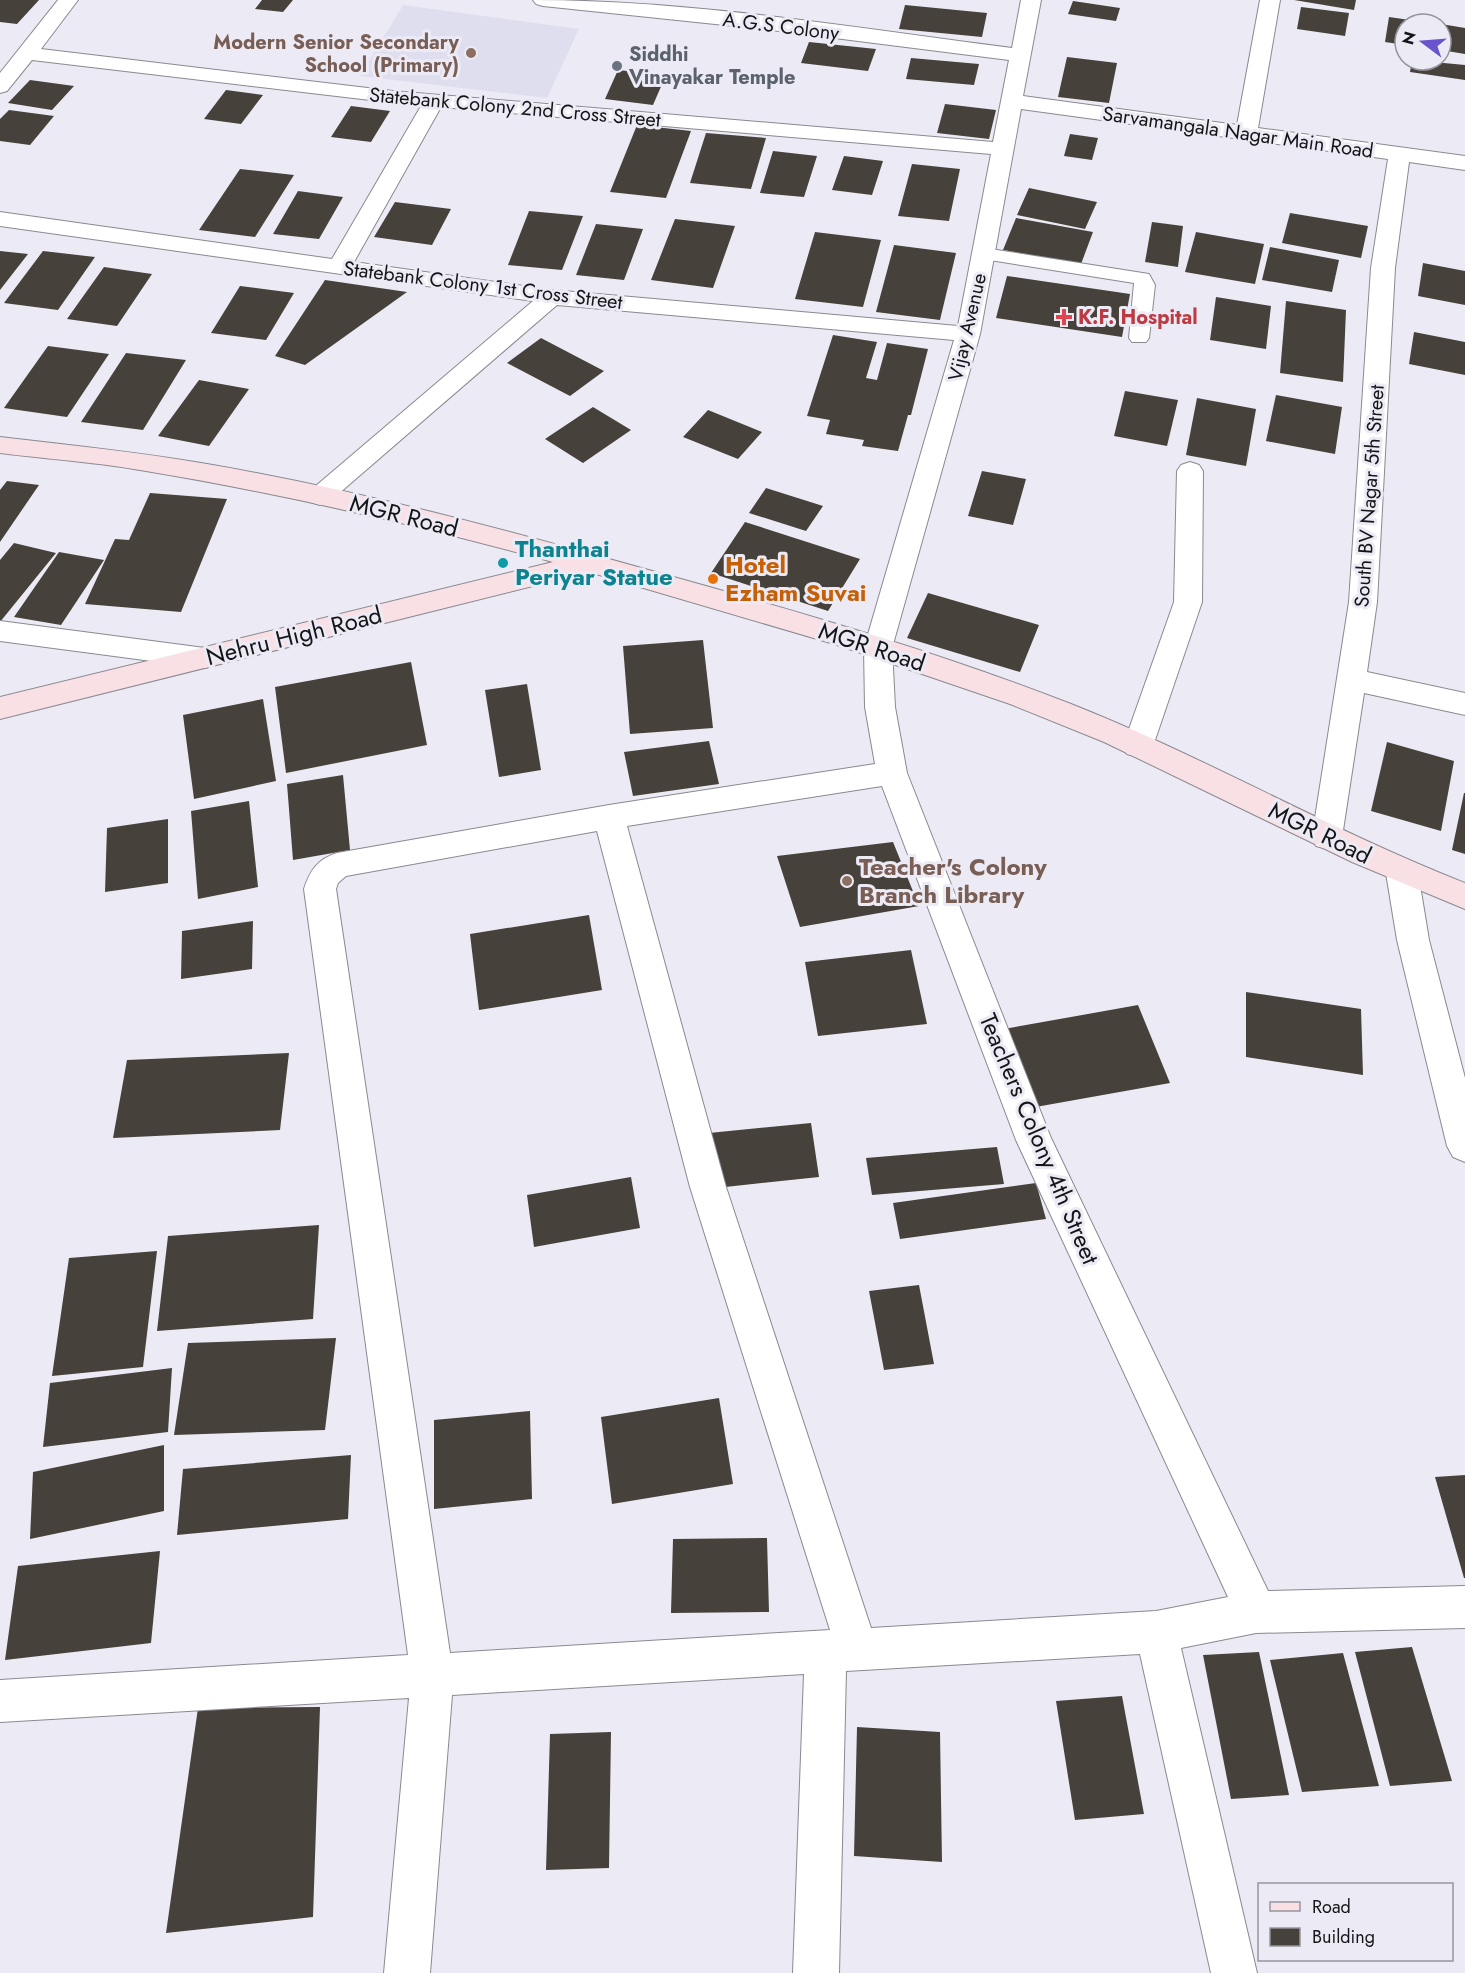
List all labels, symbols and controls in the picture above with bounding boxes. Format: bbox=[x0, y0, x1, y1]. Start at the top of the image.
street label: A.G.S Colony bbox=[721, 5, 841, 48]
north arrow bbox=[1393, 12, 1453, 72]
place label: Modern Senior Secondary School (Primary) bbox=[213, 28, 460, 80]
text: N bbox=[1396, 29, 1422, 47]
place label: Siddhi Vinayakar Temple bbox=[628, 40, 795, 92]
marker: Modern Senior Secondary School (Primary) bbox=[464, 46, 478, 60]
marker: Siddhi Vinayakar Temple bbox=[610, 59, 624, 73]
street label: Statebank Colony 2nd Cross Street bbox=[368, 80, 662, 135]
street label: Sarvamangala Nagar Main Road bbox=[1101, 99, 1375, 166]
street label: Statebank Colony 1st Cross Street bbox=[342, 254, 624, 317]
street label: Vijay Avenue bbox=[941, 270, 994, 384]
place label: K.F. Hospital bbox=[1078, 303, 1198, 332]
marker: K.F. Hospital bbox=[1055, 308, 1073, 326]
street label: South BV Nagar 5th Street bbox=[1347, 384, 1392, 608]
street label: MGR Road bbox=[346, 485, 462, 546]
place label: Thanthai Periyar Statue bbox=[515, 531, 673, 594]
place label: Hotel Ezham Suvai bbox=[725, 547, 866, 610]
marker: Thanthai Periyar Statue bbox=[496, 556, 510, 570]
marker: Hotel Ezham Suvai bbox=[706, 572, 720, 586]
street label: Nehru High Road bbox=[202, 597, 386, 674]
street label: MGR Road bbox=[814, 613, 930, 680]
street label: MGR Road bbox=[1263, 793, 1378, 872]
place label: Teacher's Colony Branch Library bbox=[859, 849, 1047, 912]
marker: Teacher's Colony Branch Library bbox=[840, 874, 854, 888]
street label: Teachers Colony 4th Street bbox=[971, 1008, 1108, 1270]
legend bbox=[1258, 1883, 1453, 1961]
text: Road bbox=[1312, 1894, 1351, 1920]
text: Building bbox=[1312, 1924, 1375, 1950]

